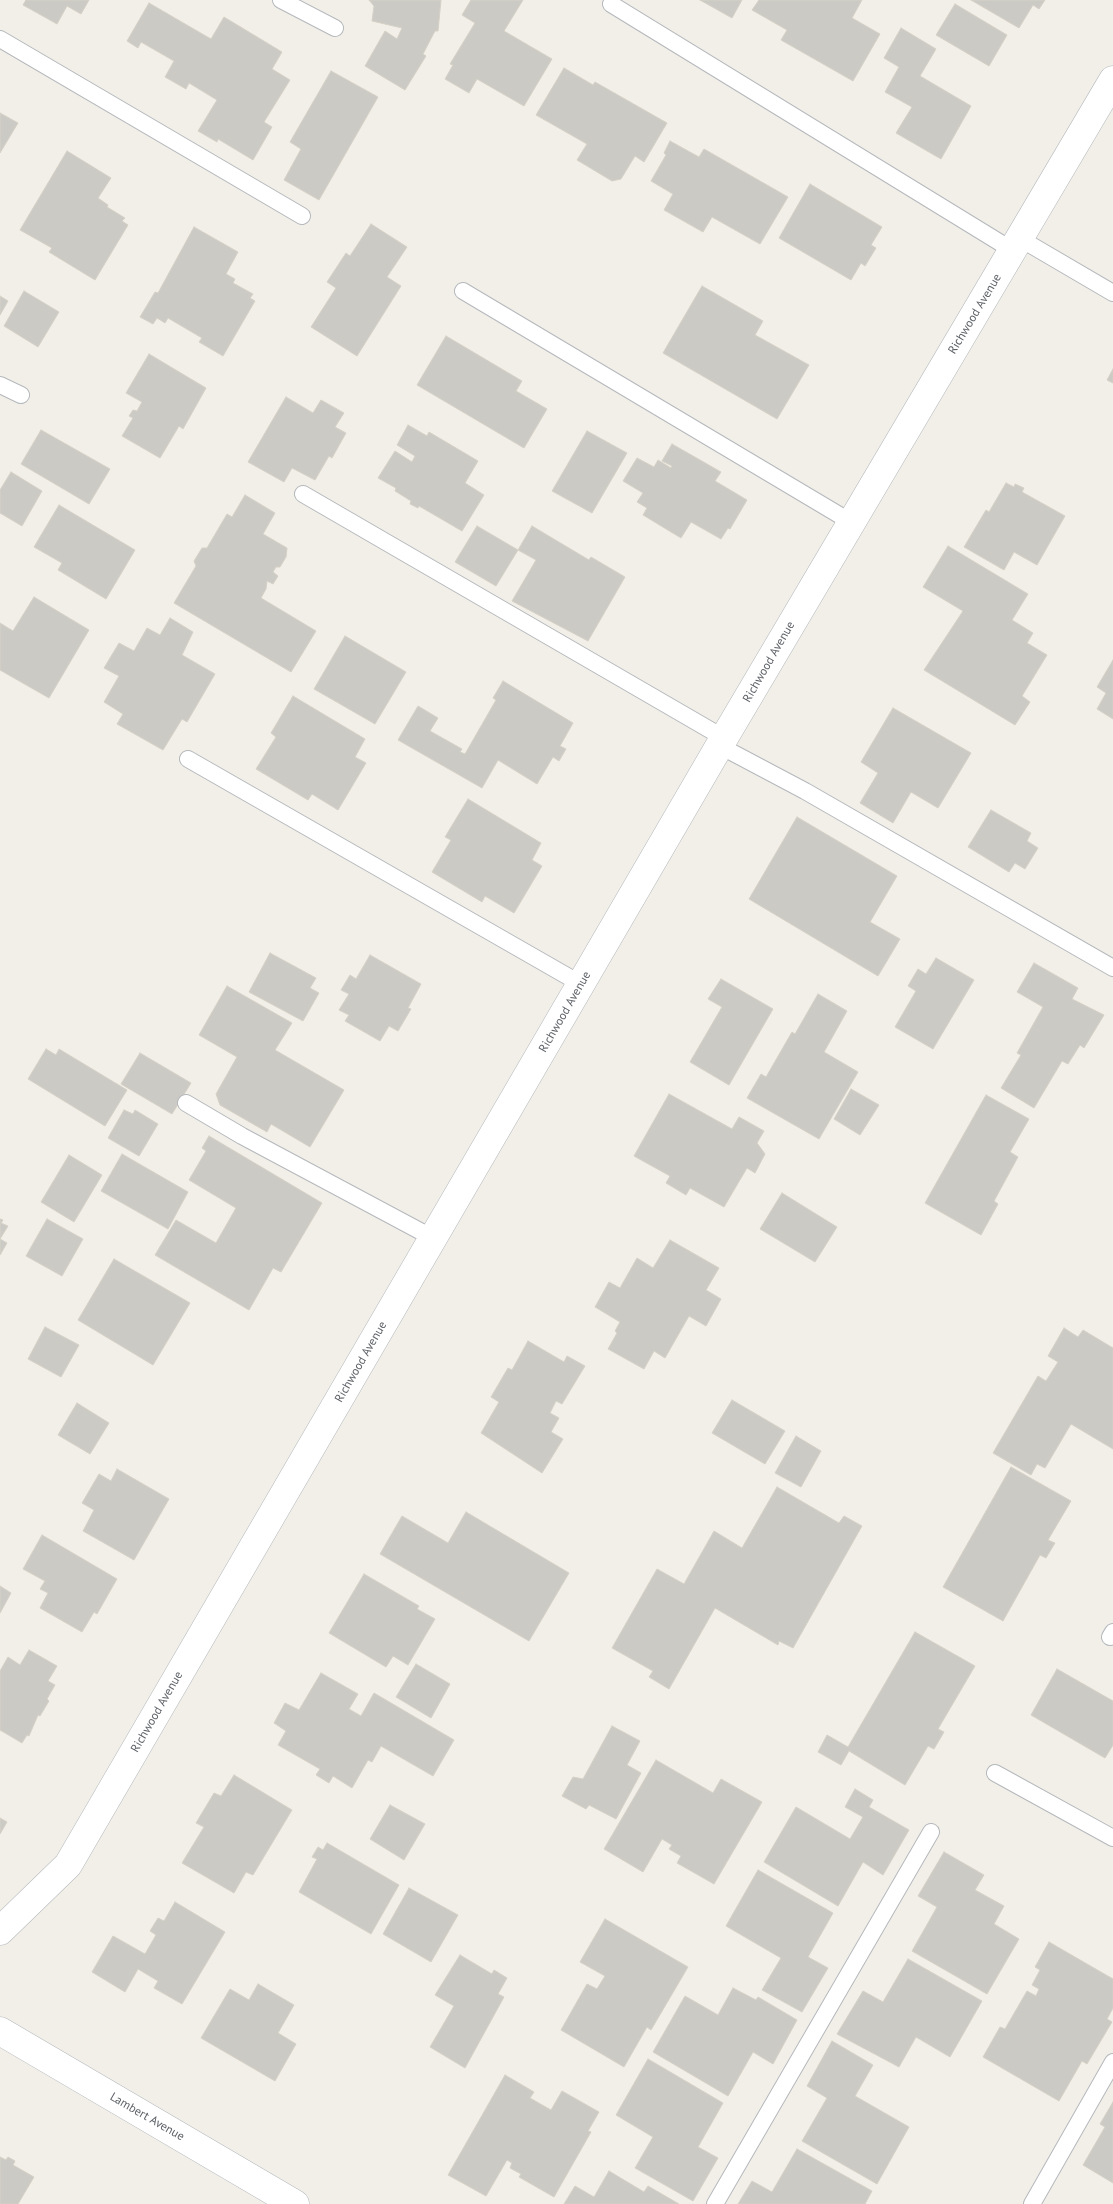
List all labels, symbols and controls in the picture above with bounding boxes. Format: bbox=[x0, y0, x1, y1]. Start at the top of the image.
street label: Richwood Avenue bbox=[945, 271, 1005, 357]
street label: Richwood Avenue bbox=[740, 619, 798, 705]
street label: Richwood Avenue bbox=[536, 969, 594, 1055]
street label: Richwood Avenue bbox=[332, 1319, 390, 1405]
street label: Richwood Avenue bbox=[128, 1669, 186, 1755]
street label: Lambert Avenue bbox=[107, 2090, 187, 2144]

